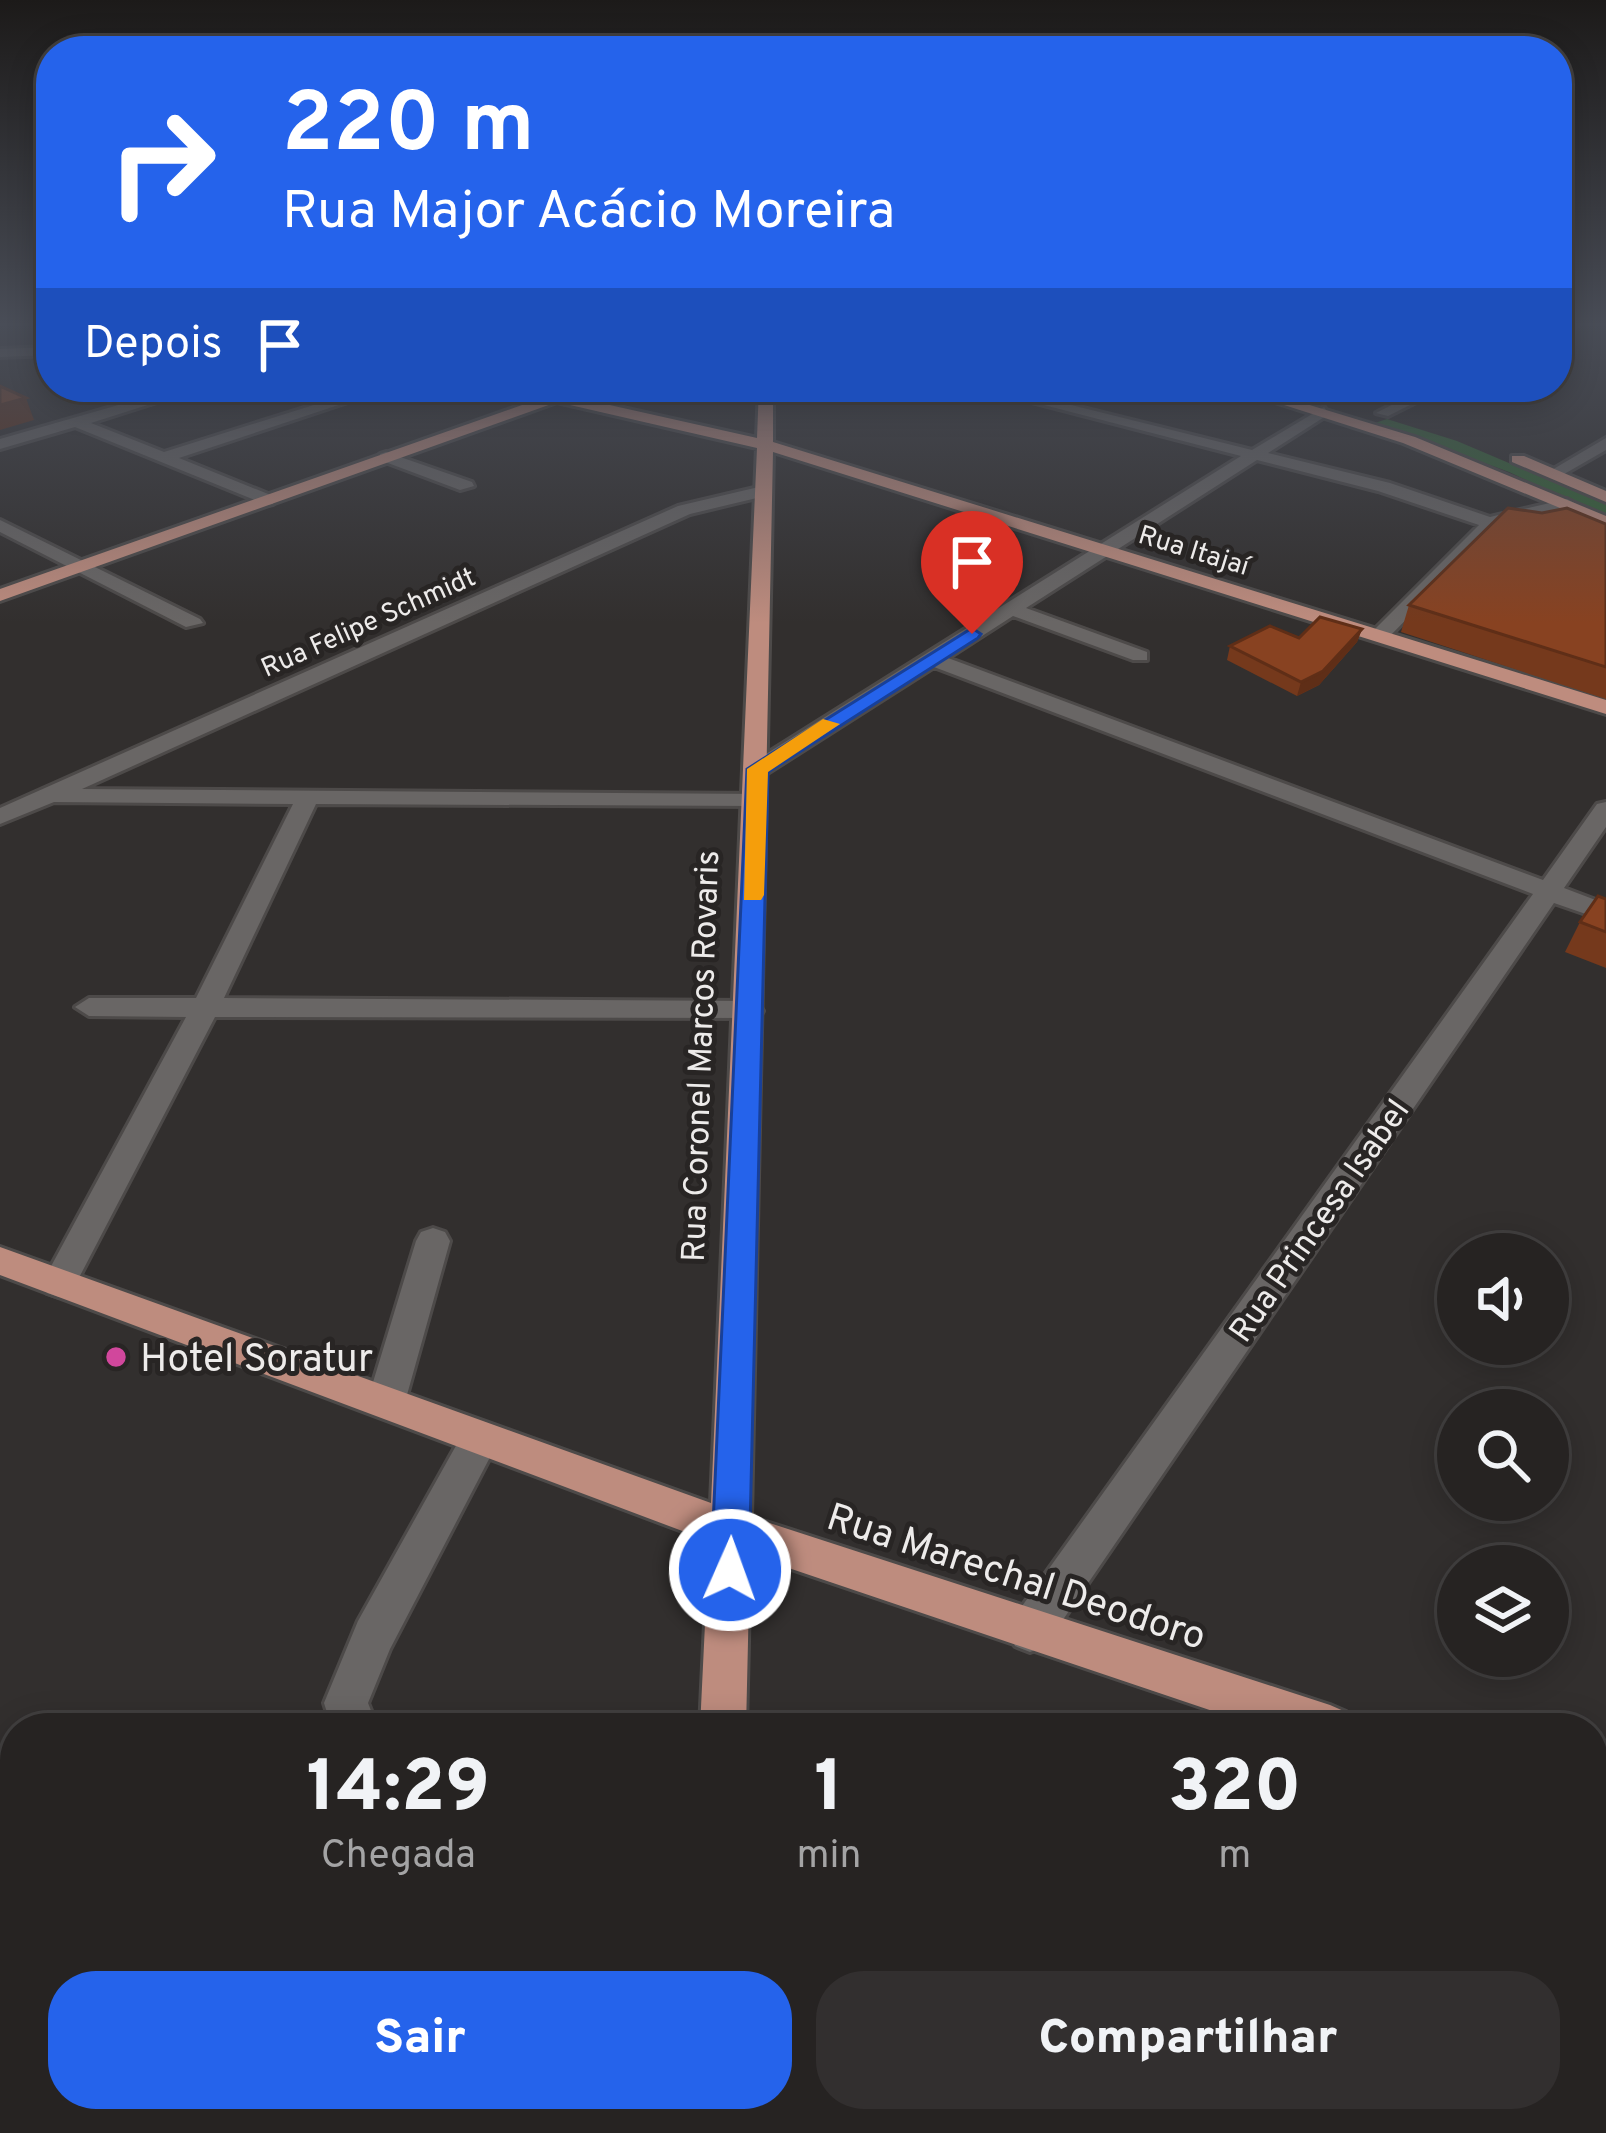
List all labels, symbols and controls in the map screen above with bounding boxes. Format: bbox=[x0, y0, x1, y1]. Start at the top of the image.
text: 220 m bbox=[282, 75, 535, 181]
icon: right bbox=[84, 84, 240, 240]
text: Rua Major Acácio Moreira bbox=[282, 179, 895, 248]
icon: arrive bbox=[247, 312, 313, 378]
text: Depois bbox=[84, 317, 223, 374]
pin bbox=[921, 511, 1023, 634]
street label: Rua Itajaí bbox=[1134, 519, 1255, 585]
icon: arrive bbox=[939, 529, 1005, 595]
street label: Rua Felipe Schmidt bbox=[256, 561, 481, 686]
street label: Rua Coronel Marcos Rovaris bbox=[675, 850, 731, 1263]
street label: Rua Princesa Isabel bbox=[1222, 1093, 1421, 1352]
map controls bbox=[1437, 1233, 1569, 1677]
button: sound bbox=[1437, 1233, 1569, 1365]
place label: Hotel Soratur bbox=[140, 1337, 373, 1386]
marker: Hotel Soratur bbox=[103, 1344, 129, 1370]
button: search bbox=[1437, 1389, 1569, 1521]
street label: Rua Marechal Deodoro bbox=[820, 1495, 1211, 1664]
position arrow bbox=[667, 1507, 793, 1633]
button: layers bbox=[1437, 1545, 1569, 1677]
text: 14:29 bbox=[307, 1745, 490, 1837]
text: 1 bbox=[814, 1745, 844, 1837]
text: 320 bbox=[1168, 1745, 1301, 1837]
text: Chegada bbox=[321, 1833, 476, 1882]
text: min bbox=[797, 1833, 861, 1882]
text: m bbox=[1218, 1833, 1251, 1882]
button: Sair bbox=[48, 1971, 792, 2109]
button: Compartilhar bbox=[816, 1971, 1560, 2109]

